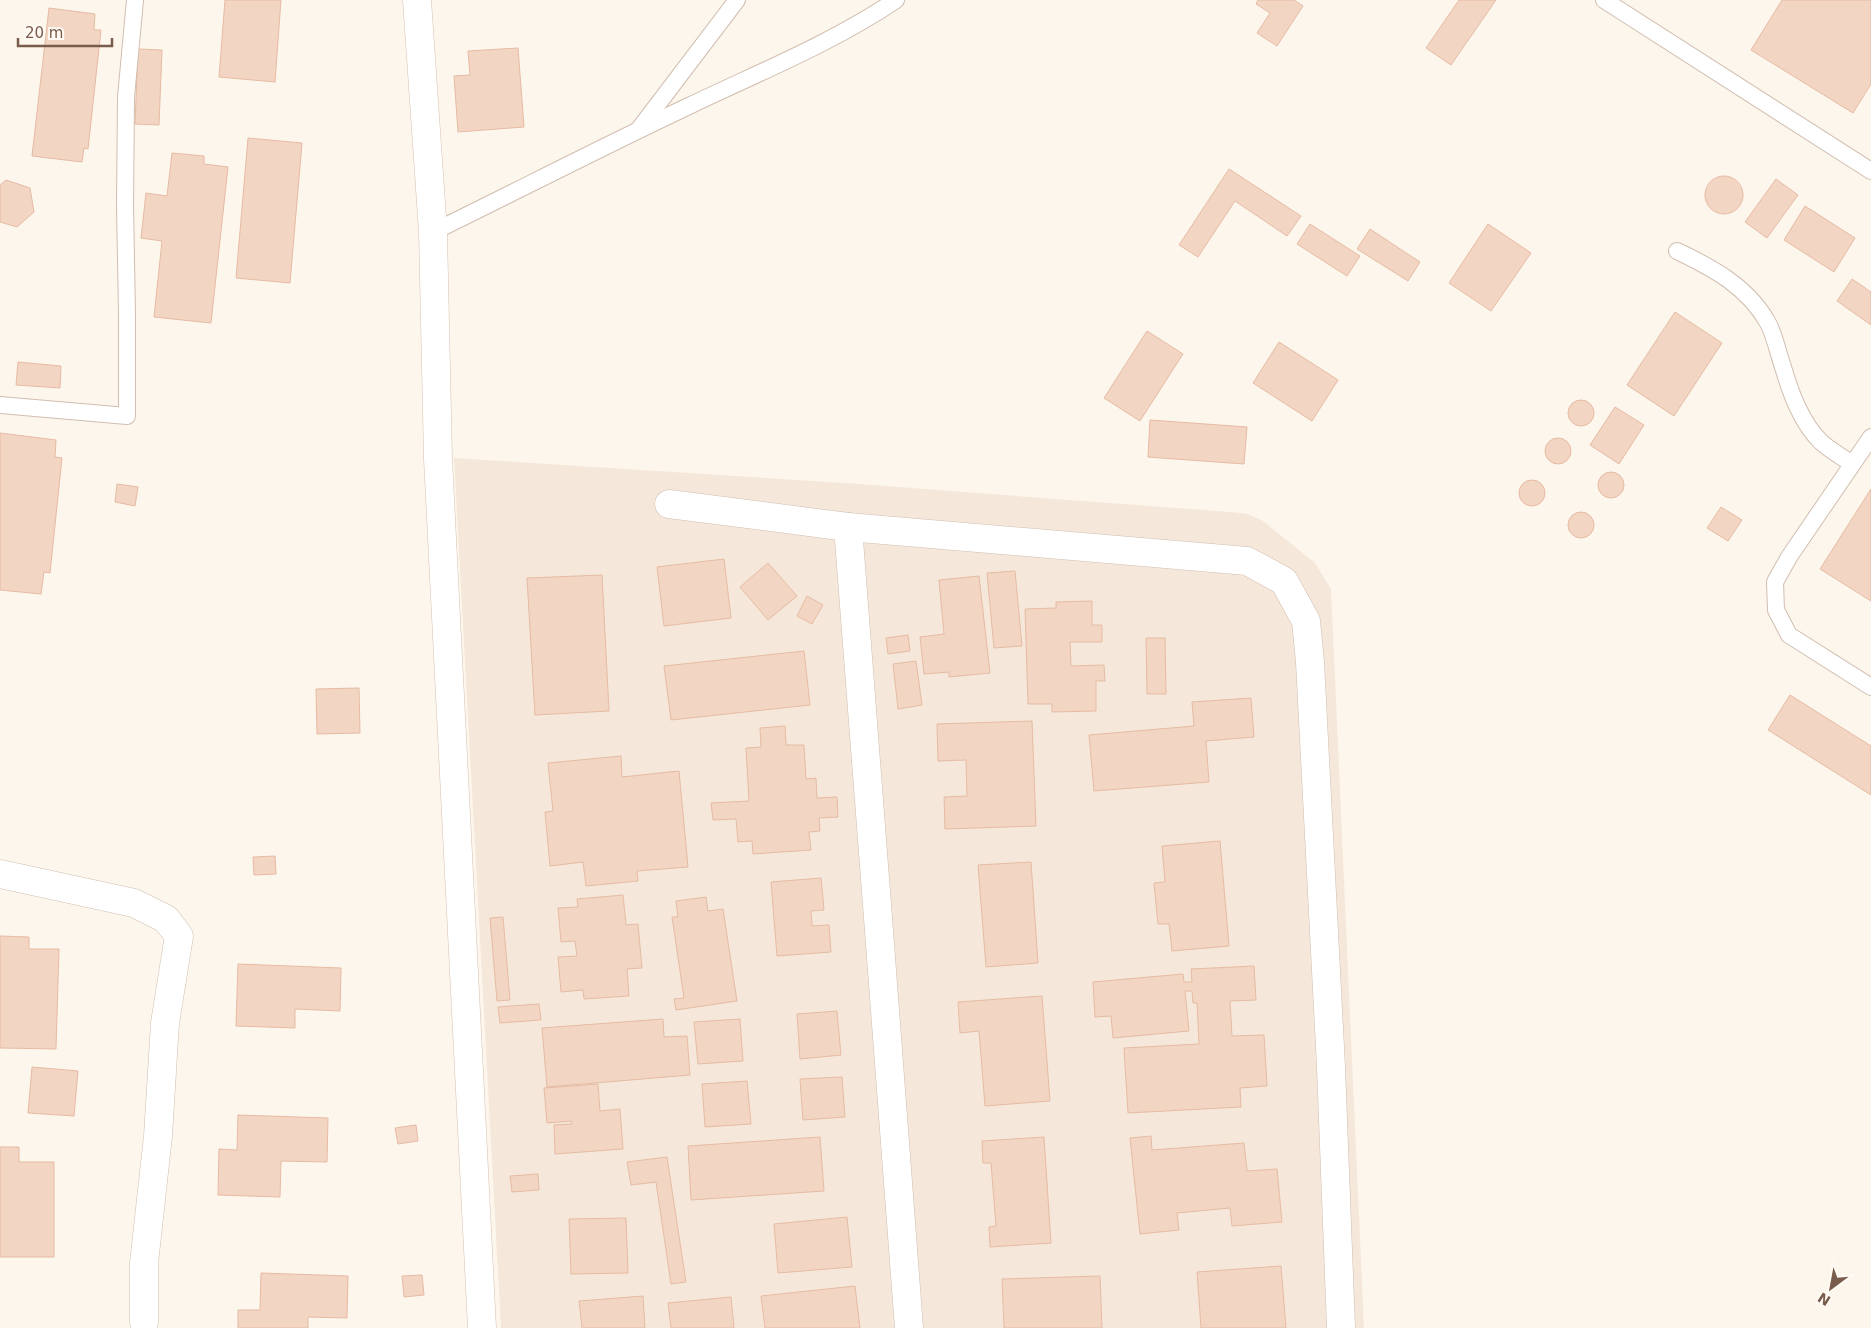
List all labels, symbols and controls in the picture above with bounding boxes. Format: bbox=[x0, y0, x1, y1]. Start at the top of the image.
scale bar bbox=[18, 15, 111, 47]
text: 20 m bbox=[25, 24, 63, 42]
north arrow bbox=[1806, 1263, 1856, 1313]
text: N bbox=[1815, 1289, 1833, 1309]

